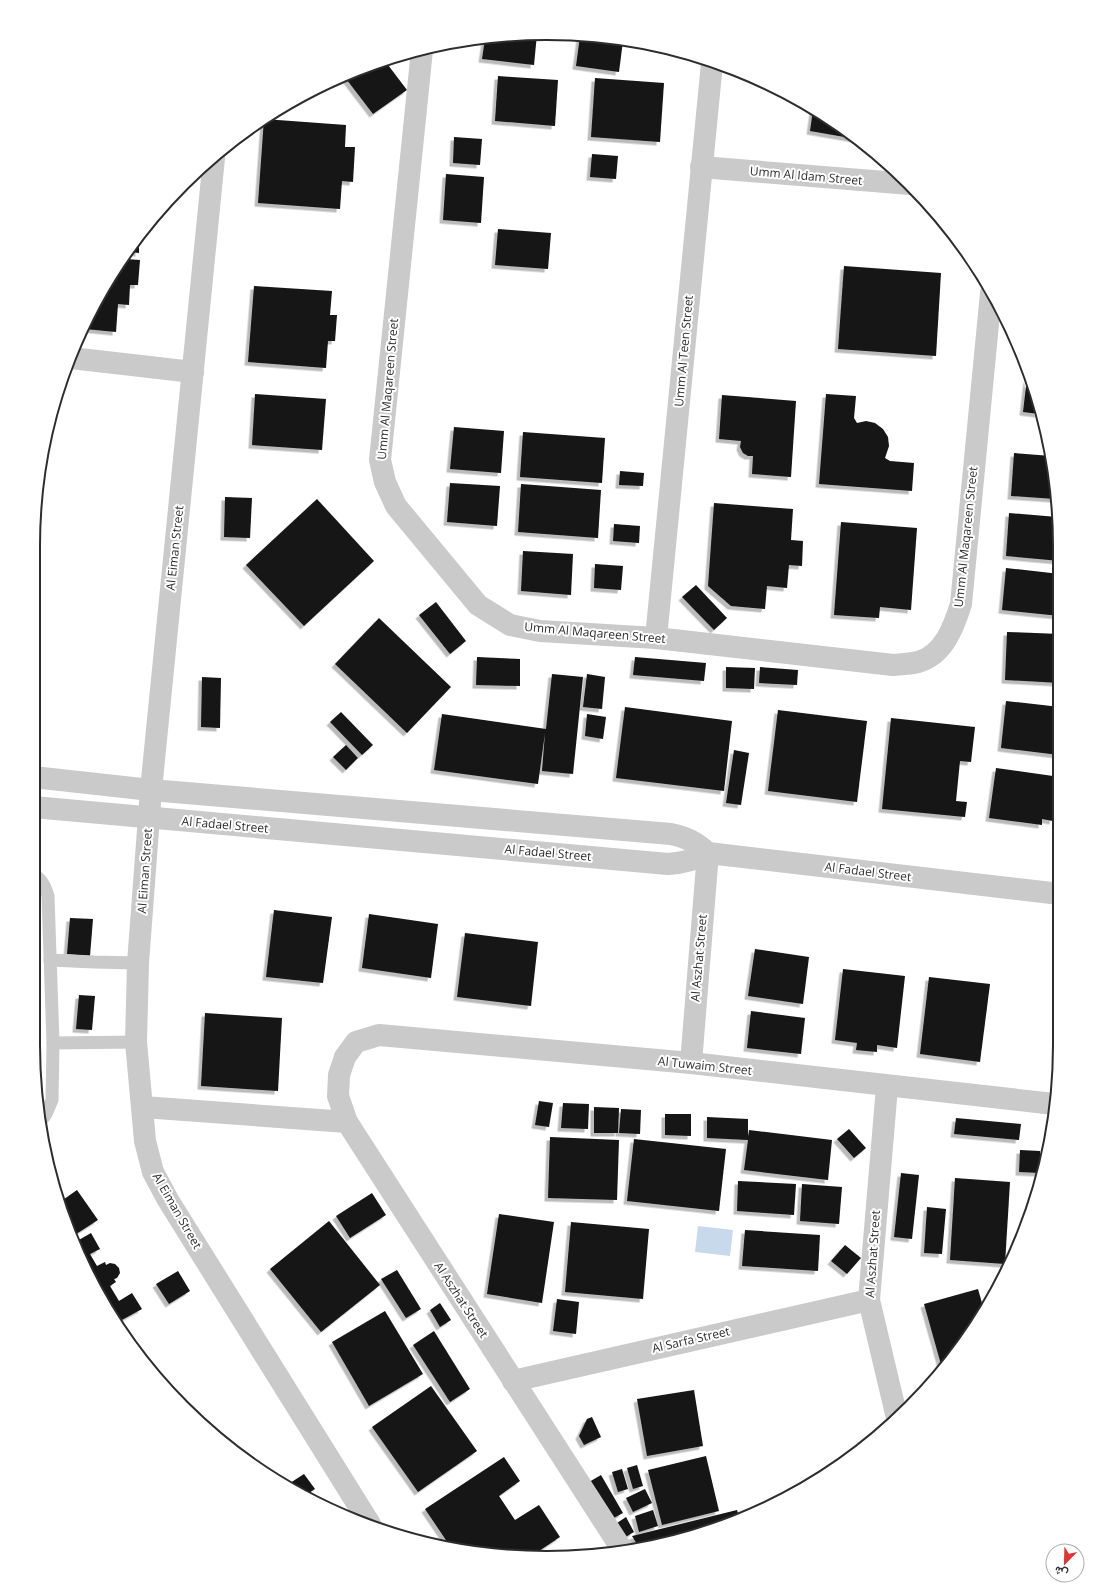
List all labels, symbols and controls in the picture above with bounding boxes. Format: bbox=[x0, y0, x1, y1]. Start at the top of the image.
street label: Umm Al Idam Street bbox=[749, 162, 863, 189]
street label: Umm Al Teen Street bbox=[670, 294, 697, 407]
street label: Umm Al Maqareen Street bbox=[373, 318, 402, 460]
street label: Umm Al Maqareen Street bbox=[950, 466, 981, 608]
street label: Al Eiman Street bbox=[162, 505, 187, 591]
street label: Umm Al Maqareen Street bbox=[524, 618, 666, 647]
street label: Al Fadael Street bbox=[181, 812, 269, 837]
street label: Al Eiman Street bbox=[133, 828, 156, 914]
street label: Al Fadael Street bbox=[504, 840, 592, 865]
street label: Al Fadael Street bbox=[824, 858, 912, 885]
street label: Al Aszhat Street bbox=[686, 914, 711, 1002]
street label: Al Tuwaim Street bbox=[657, 1052, 753, 1079]
street label: Al Eiman Street bbox=[149, 1170, 206, 1252]
street label: Al Aszhat Street bbox=[861, 1210, 884, 1298]
street label: Al Aszhat Street bbox=[430, 1258, 492, 1341]
street label: Al Sarfa Street bbox=[650, 1322, 731, 1357]
north arrow bbox=[1045, 1543, 1085, 1583]
text: ش bbox=[1052, 1563, 1070, 1582]

